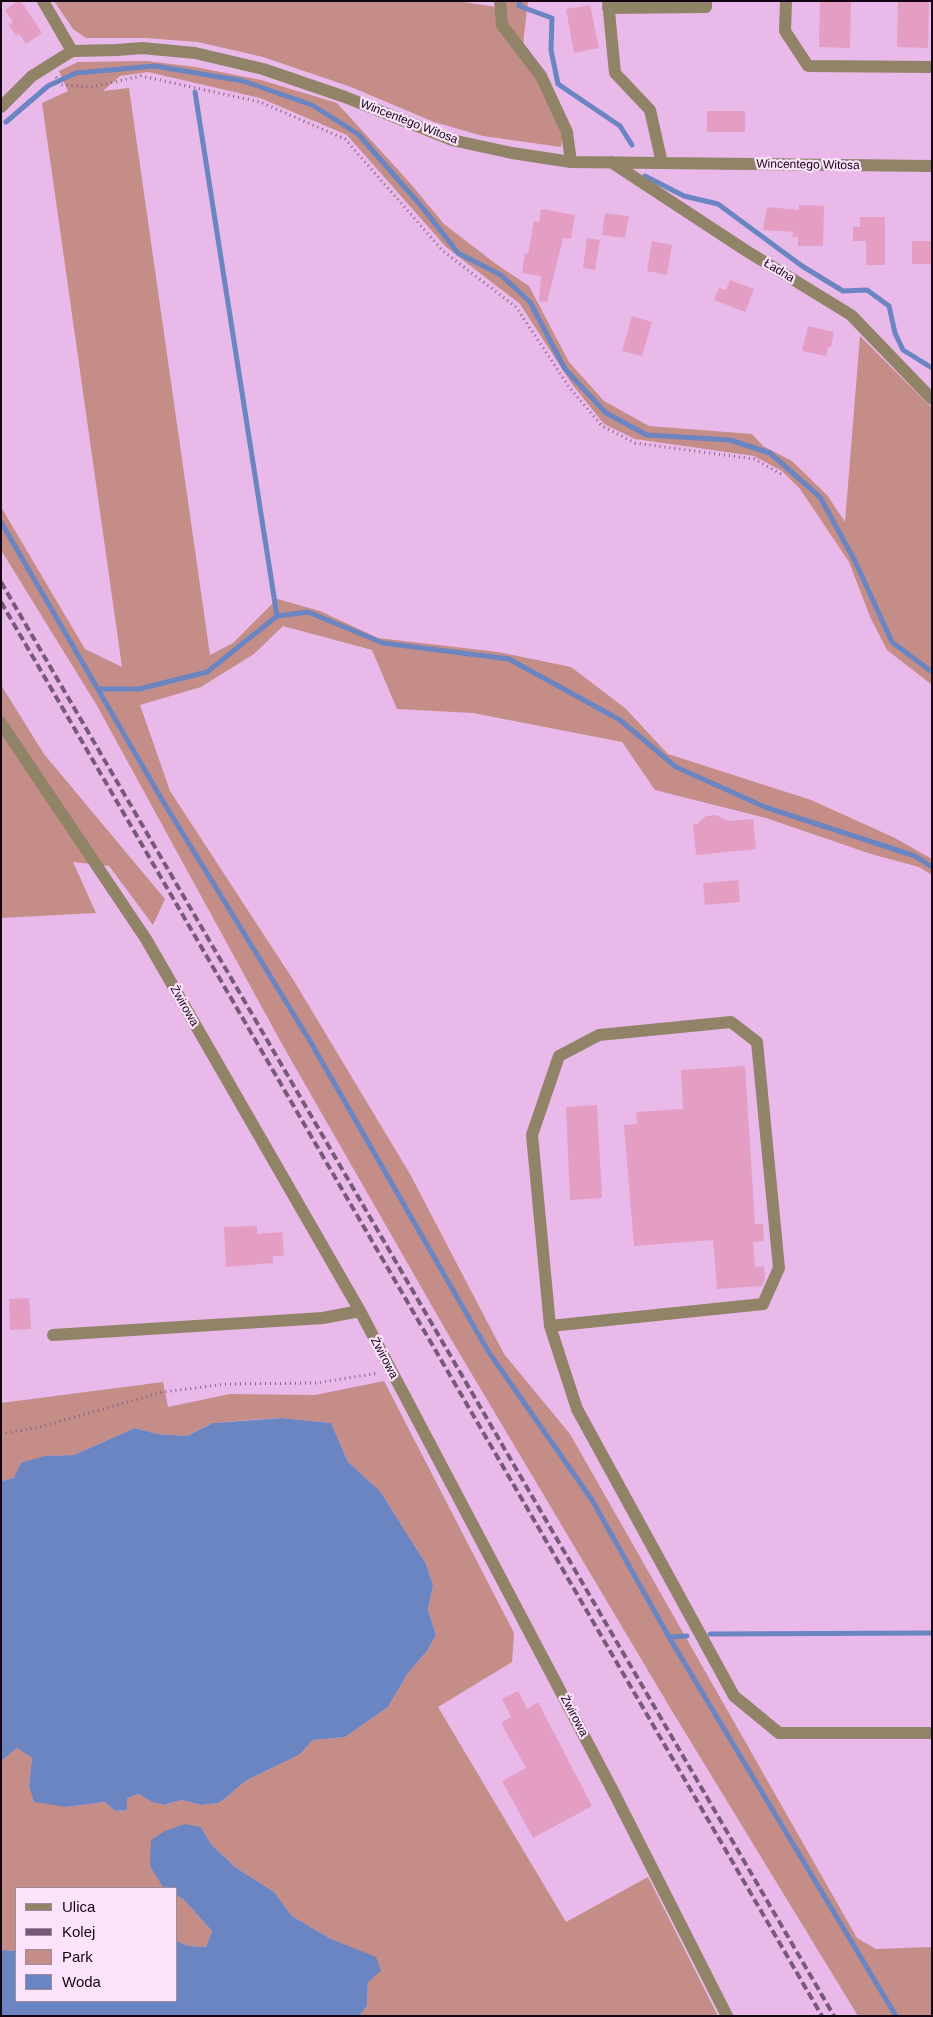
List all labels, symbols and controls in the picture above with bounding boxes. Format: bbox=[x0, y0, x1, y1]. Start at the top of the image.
street label: Wincentego Witosa bbox=[358, 97, 460, 147]
street label: Wincentego Witosa bbox=[756, 157, 860, 173]
street label: Ładna bbox=[761, 256, 797, 286]
street label: Żwirowa bbox=[167, 983, 201, 1029]
street label: Żwirowa bbox=[367, 1335, 401, 1381]
street label: Żwirowa bbox=[557, 1693, 591, 1739]
legend bbox=[15, 1887, 178, 2002]
text: Ulica bbox=[62, 1898, 95, 1915]
text: Kolej bbox=[62, 1923, 95, 1940]
text: Park bbox=[62, 1948, 93, 1965]
text: Woda bbox=[62, 1973, 101, 1990]

